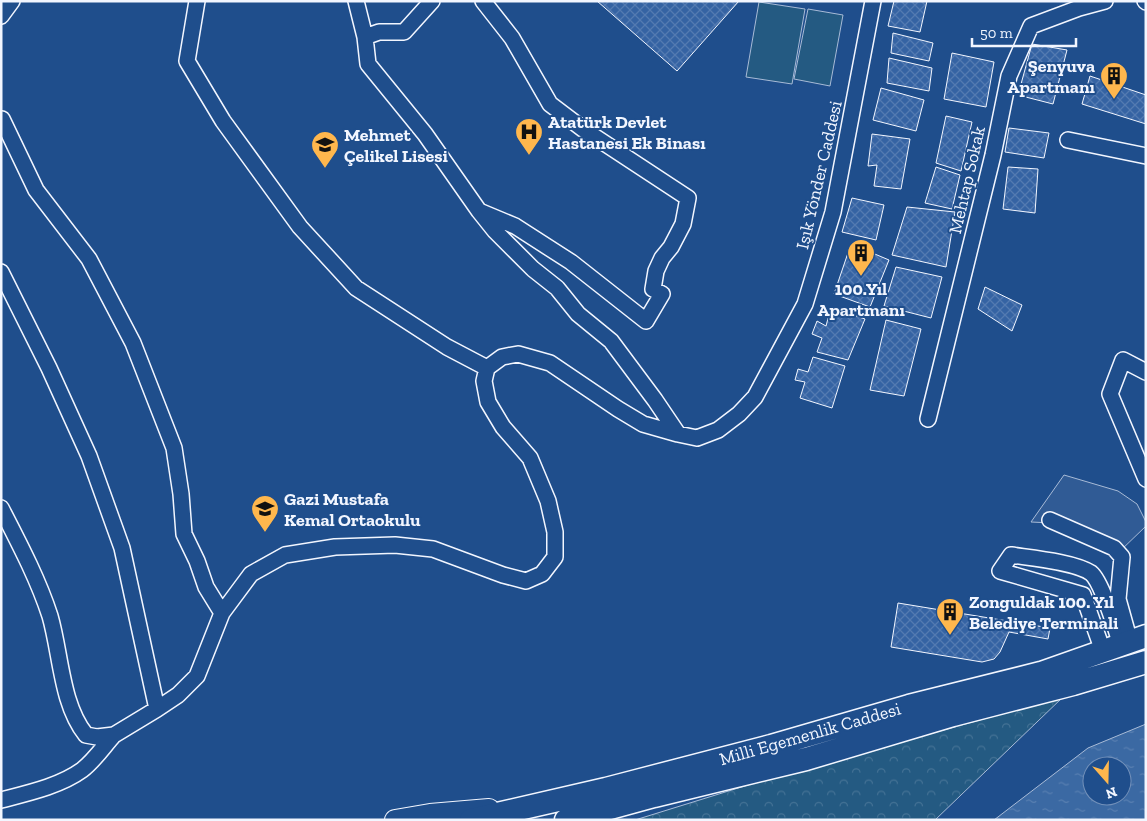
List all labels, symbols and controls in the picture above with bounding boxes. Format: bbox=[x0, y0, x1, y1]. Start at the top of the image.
scale bar bbox=[972, 15, 1076, 47]
text: 50 m bbox=[980, 24, 1013, 42]
place label: Şenyuva Apartmanı bbox=[1007, 55, 1096, 98]
building icon: Şenyuva Apartmanı bbox=[1099, 61, 1129, 100]
street label: Işık Yönder Caddesi bbox=[791, 99, 847, 251]
place label: Atatürk Devlet Hastanesi Ek Binası bbox=[548, 111, 706, 154]
hospital icon: Atatürk Devlet Hastanesi Ek Binası bbox=[514, 117, 544, 156]
place label: Mehmet Çelikel Lisesi bbox=[344, 124, 449, 167]
street label: Mehtap Sokak bbox=[944, 124, 990, 236]
school or university icon: Mehmet Çelikel Lisesi bbox=[310, 130, 340, 169]
building icon: 100.Yıl Apartmanı bbox=[846, 238, 876, 277]
place label: 100.Yıl Apartmanı bbox=[817, 278, 905, 321]
place label: Gazi Mustafa Kemal Ortaokulu bbox=[284, 488, 421, 531]
school or university icon: Gazi Mustafa Kemal Ortaokulu bbox=[250, 494, 280, 533]
place label: Zonguldak 100. Yıl Belediye Terminali bbox=[969, 591, 1119, 634]
building icon: Zonguldak 100. Yıl Belediye Terminali bbox=[935, 597, 965, 636]
street label: Milli Egemenlik Caddesi bbox=[717, 698, 903, 770]
north arrow bbox=[1082, 756, 1132, 806]
text: N bbox=[1103, 783, 1119, 803]

